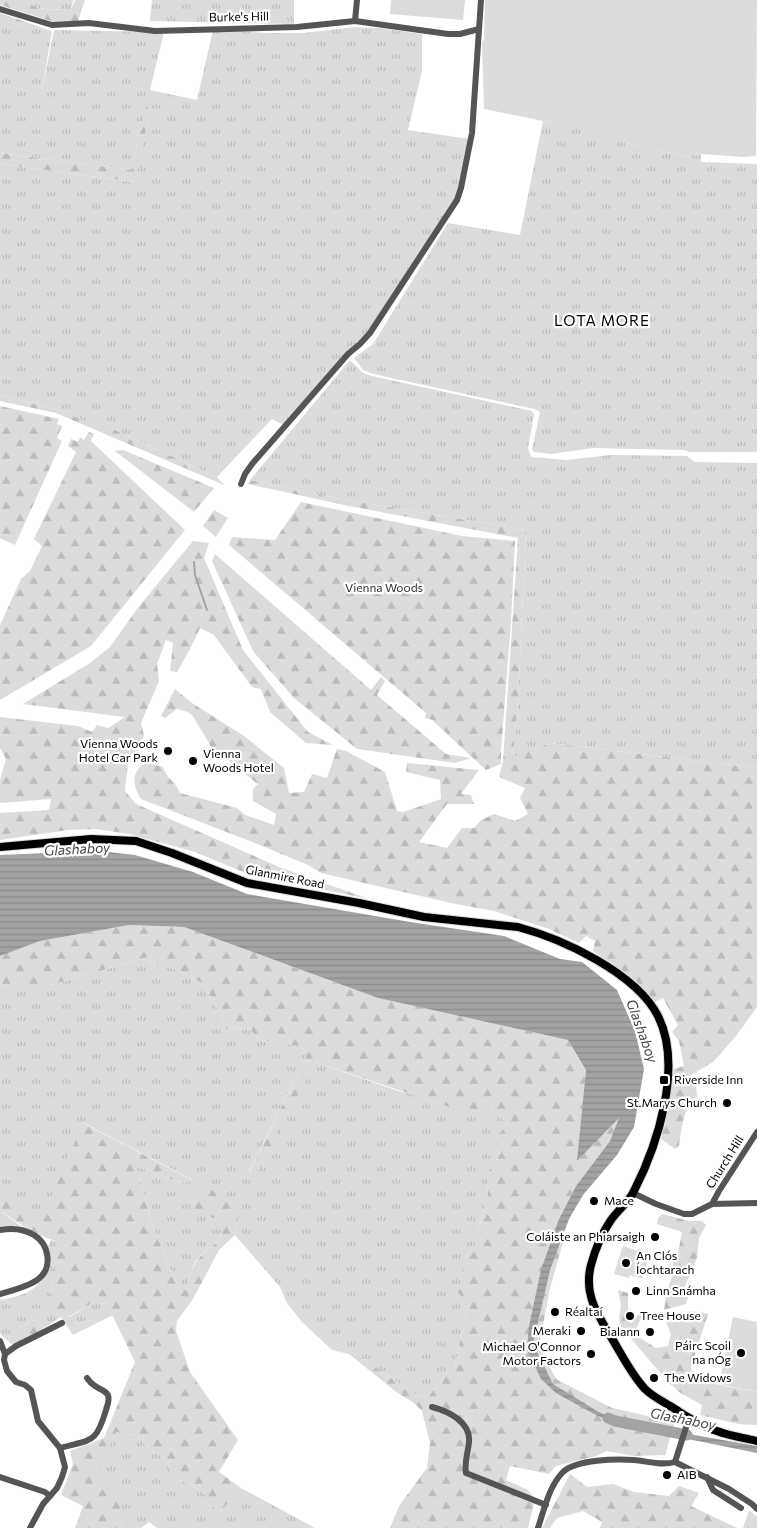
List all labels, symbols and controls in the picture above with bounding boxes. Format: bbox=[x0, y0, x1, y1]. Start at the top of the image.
street label: Burke's Hill bbox=[209, 8, 269, 24]
district label: LOTA MORE bbox=[554, 311, 650, 329]
park label: Vienna Woods bbox=[345, 580, 423, 594]
place label: Vienna Woods Hotel Car Park bbox=[79, 736, 158, 764]
marker: Vienna Woods Hotel Car Park bbox=[162, 745, 174, 757]
place label: Vienna Woods Hotel bbox=[203, 746, 274, 774]
marker: Vienna Woods Hotel bbox=[187, 755, 199, 767]
water label: Glashaboy bbox=[43, 838, 111, 859]
street label: Glanmire Road bbox=[245, 862, 326, 891]
water label: Glashaboy bbox=[623, 997, 662, 1066]
place label: Riverside Inn bbox=[674, 1072, 743, 1086]
marker: Riverside Inn bbox=[658, 1074, 670, 1086]
place label: St.Marys Church bbox=[627, 1095, 717, 1109]
marker: St.Marys Church bbox=[721, 1097, 733, 1109]
street label: Church Hill bbox=[702, 1132, 746, 1190]
place label: Mace bbox=[604, 1193, 634, 1207]
marker: Mace bbox=[588, 1195, 600, 1207]
place label: Coláiste an Phiarsaigh bbox=[526, 1229, 645, 1243]
marker: Coláiste an Phiarsaigh bbox=[649, 1231, 661, 1243]
place label: An Clós Íochtarach bbox=[636, 1248, 694, 1276]
marker: An Clós Íochtarach bbox=[620, 1257, 632, 1269]
place label: Linn Snámha bbox=[646, 1283, 716, 1297]
marker: Linn Snámha bbox=[630, 1285, 642, 1297]
place label: Réaltaí bbox=[565, 1304, 603, 1318]
marker: Réaltaí bbox=[549, 1306, 561, 1318]
place label: Tree House bbox=[640, 1308, 701, 1322]
marker: Tree House bbox=[624, 1310, 636, 1322]
place label: Meraki bbox=[533, 1323, 571, 1337]
place label: Bialann bbox=[600, 1324, 640, 1338]
marker: Meraki bbox=[575, 1325, 587, 1337]
marker: Bialann bbox=[644, 1326, 656, 1338]
place label: Páirc Scoil na nÓg bbox=[675, 1338, 731, 1366]
place label: Michael O'Connor Motor Factors bbox=[482, 1339, 581, 1367]
marker: Páirc Scoil na nÓg bbox=[735, 1347, 747, 1359]
marker: Michael O'Connor Motor Factors bbox=[585, 1348, 597, 1360]
place label: The Widows bbox=[664, 1370, 731, 1384]
marker: The Widows bbox=[648, 1372, 660, 1384]
water label: Glashaboy bbox=[649, 1404, 718, 1433]
place label: AIB bbox=[677, 1467, 697, 1481]
marker: AIB bbox=[661, 1469, 673, 1481]

